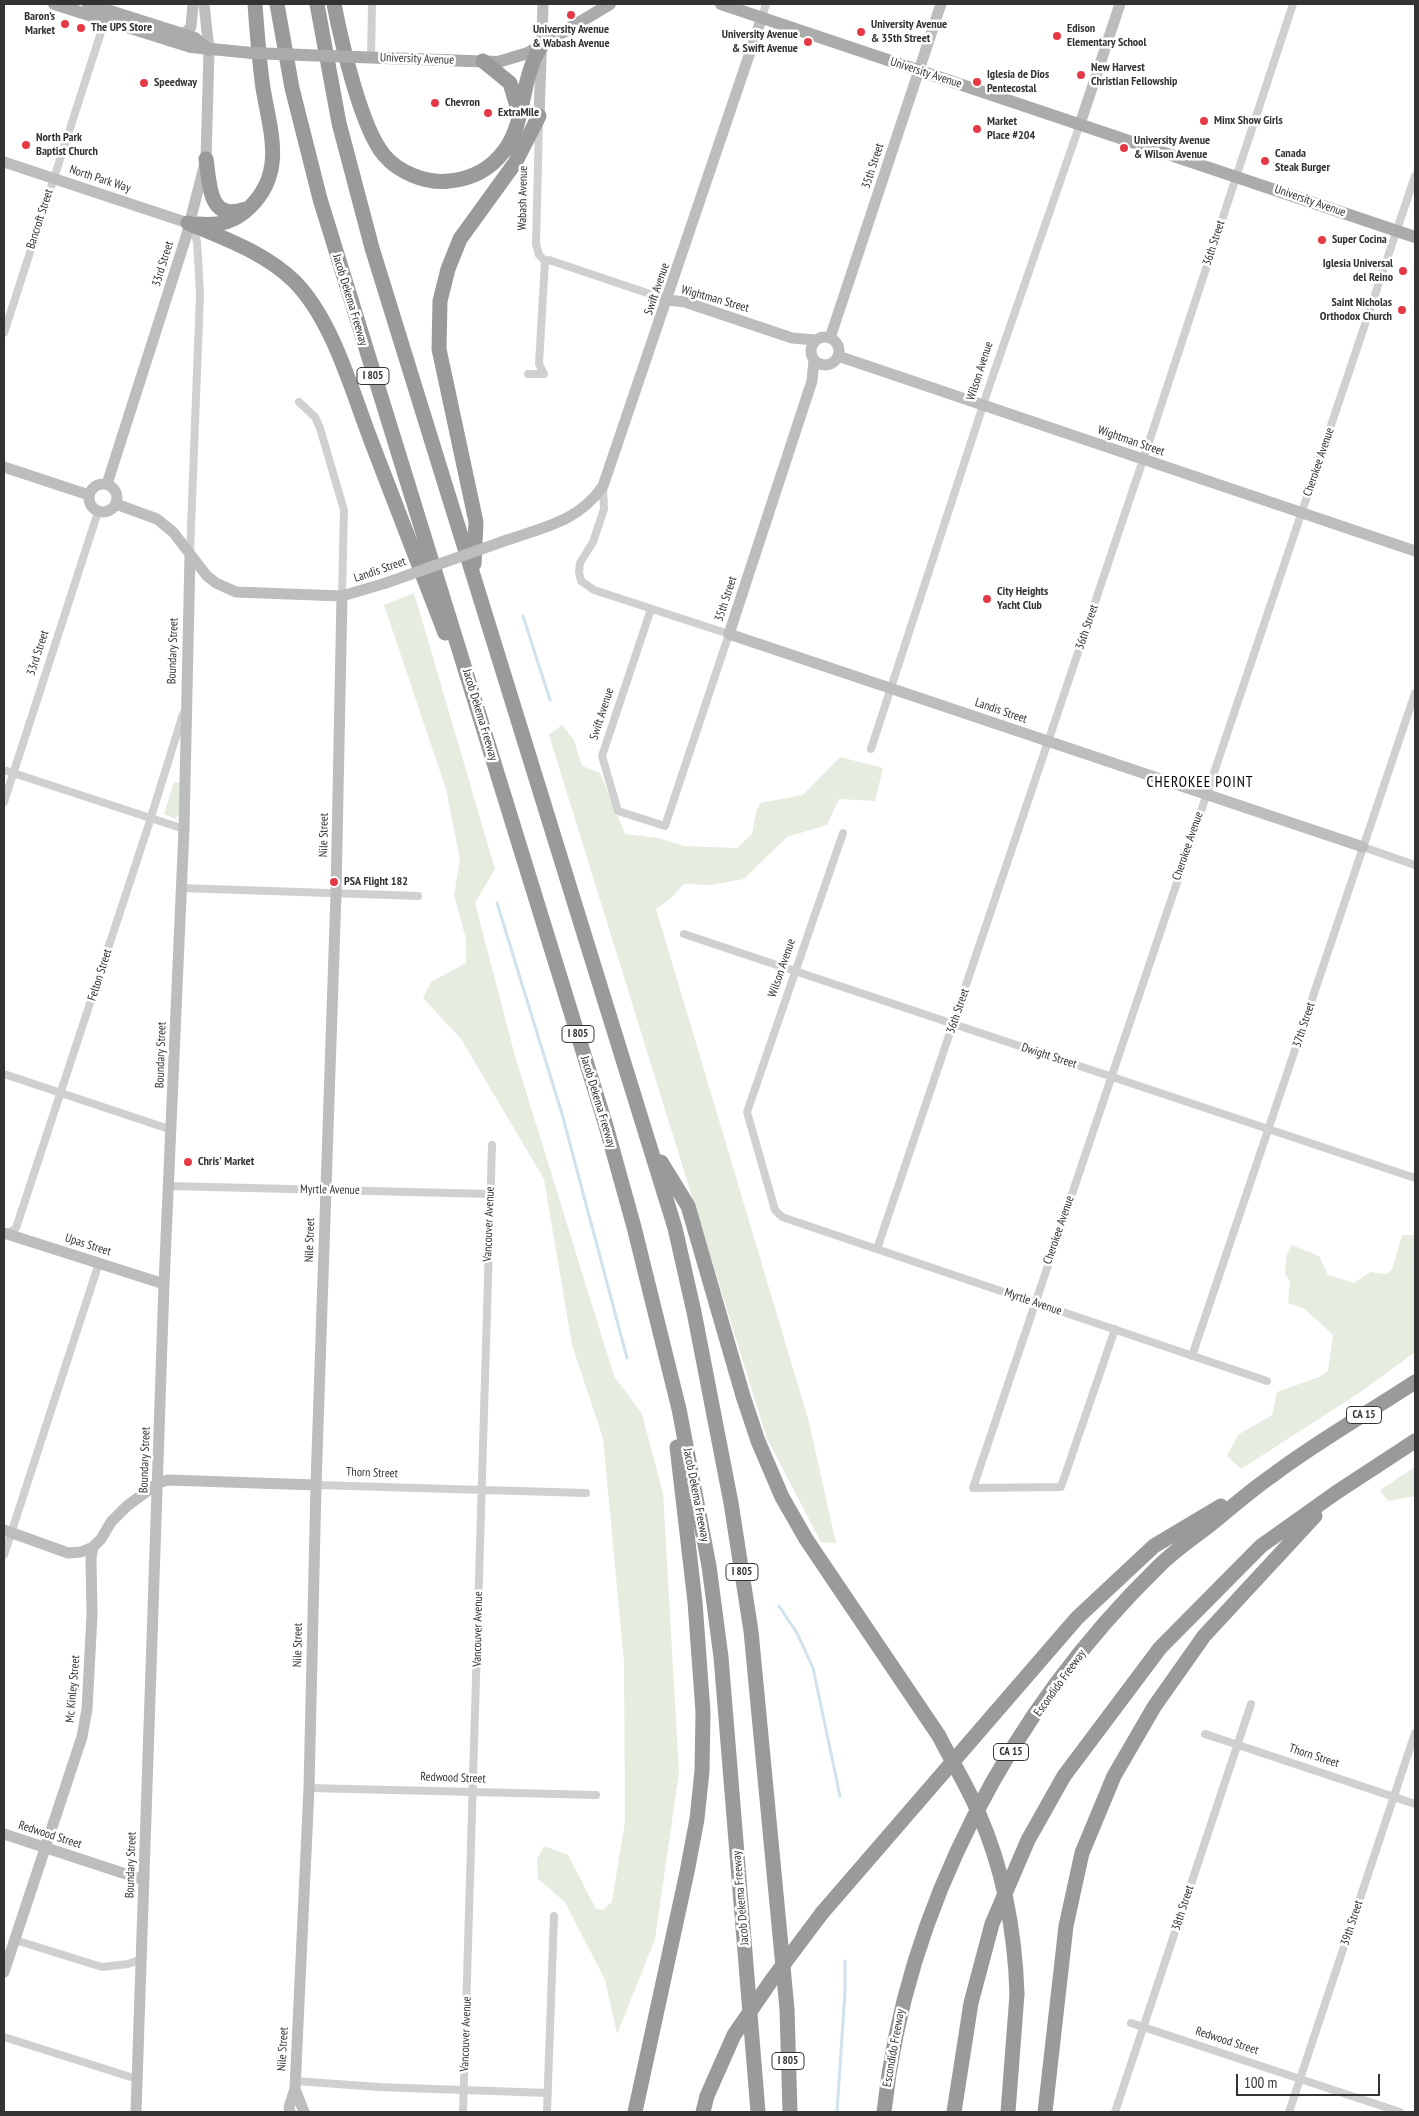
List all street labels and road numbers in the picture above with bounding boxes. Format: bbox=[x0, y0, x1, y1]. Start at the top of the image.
street label: University Avenue bbox=[380, 51, 454, 67]
street label: University Avenue bbox=[888, 55, 964, 91]
street label: 35th Street bbox=[859, 142, 887, 190]
street label: North Park Way bbox=[67, 162, 133, 196]
street label: Wabash Avenue bbox=[515, 166, 531, 230]
street label: University Avenue bbox=[1273, 182, 1347, 220]
street label: Bancroft Street bbox=[24, 187, 56, 251]
street label: 36th Street bbox=[1200, 219, 1228, 267]
street label: 33rd Street bbox=[149, 240, 177, 288]
street label: Jacob Dekema Freeway bbox=[329, 252, 371, 348]
street label: Swift Avenue bbox=[641, 261, 673, 317]
street label: Wightman Street bbox=[680, 282, 750, 316]
street label: Wilson Avenue bbox=[964, 340, 996, 402]
road number: I 805 bbox=[357, 368, 389, 384]
street label: Wightman Street bbox=[1096, 423, 1166, 459]
street label: Cherokee Avenue bbox=[1301, 426, 1337, 498]
street label: Landis Street bbox=[352, 554, 408, 586]
street label: 35th Street bbox=[712, 575, 740, 623]
street label: 36th Street bbox=[1073, 603, 1101, 651]
street label: Boundary Street bbox=[165, 618, 181, 684]
street label: 33rd Street bbox=[24, 629, 52, 677]
street label: Jacob Dekema Freeway bbox=[459, 667, 501, 763]
street label: Swift Avenue bbox=[587, 686, 617, 742]
street label: Landis Street bbox=[973, 695, 1029, 727]
street label: Cherokee Avenue bbox=[1170, 810, 1206, 882]
street label: Nile Street bbox=[316, 813, 332, 857]
street label: Wilson Avenue bbox=[765, 937, 799, 999]
street label: Felton Street bbox=[85, 947, 115, 1003]
street label: 36th Street bbox=[944, 987, 972, 1035]
street label: 37th Street bbox=[1290, 1001, 1318, 1049]
street label: Boundary Street bbox=[153, 1022, 169, 1088]
road number: I 805 bbox=[562, 1026, 594, 1042]
street label: Dwight Street bbox=[1020, 1040, 1078, 1072]
street label: Jacob Dekema Freeway bbox=[577, 1054, 619, 1150]
street label: Myrtle Avenue bbox=[300, 1182, 360, 1198]
street label: Vancouver Avenue bbox=[480, 1186, 498, 1262]
street label: Cherokee Avenue bbox=[1041, 1194, 1077, 1266]
street label: Nile Street bbox=[302, 1218, 318, 1262]
street label: Upas Street bbox=[63, 1231, 113, 1259]
street label: Myrtle Avenue bbox=[1002, 1285, 1064, 1319]
road number: CA 15 bbox=[1346, 1406, 1382, 1424]
street label: Boundary Street bbox=[137, 1427, 153, 1493]
street label: Jacob Dekema Freeway bbox=[680, 1447, 712, 1543]
street label: Thorn Street bbox=[346, 1465, 398, 1481]
road number: I 805 bbox=[726, 1564, 758, 1580]
street label: Vancouver Avenue bbox=[470, 1591, 486, 1667]
street label: Nile Street bbox=[290, 1623, 306, 1667]
street label: Escondido Freeway bbox=[1031, 1647, 1089, 1719]
street label: Mc Kinley Street bbox=[63, 1655, 83, 1723]
street label: Thorn Street bbox=[1287, 1741, 1341, 1771]
road number: CA 15 bbox=[994, 1744, 1028, 1760]
street label: Redwood Street bbox=[420, 1770, 486, 1786]
street label: Redwood Street bbox=[17, 1818, 83, 1852]
street label: Boundary Street bbox=[123, 1832, 139, 1898]
street label: Jacob Dekema Freeway bbox=[730, 1850, 752, 1946]
street label: 38th Street bbox=[1169, 1884, 1197, 1932]
street label: 39th Street bbox=[1338, 1899, 1366, 1947]
street label: Vancouver Avenue bbox=[457, 1996, 475, 2072]
street label: Escondido Freeway bbox=[880, 2008, 908, 2088]
street label: Redwood Street bbox=[1194, 2024, 1260, 2058]
street label: Nile Street bbox=[275, 2027, 291, 2071]
road number: I 805 bbox=[772, 2052, 804, 2070]

